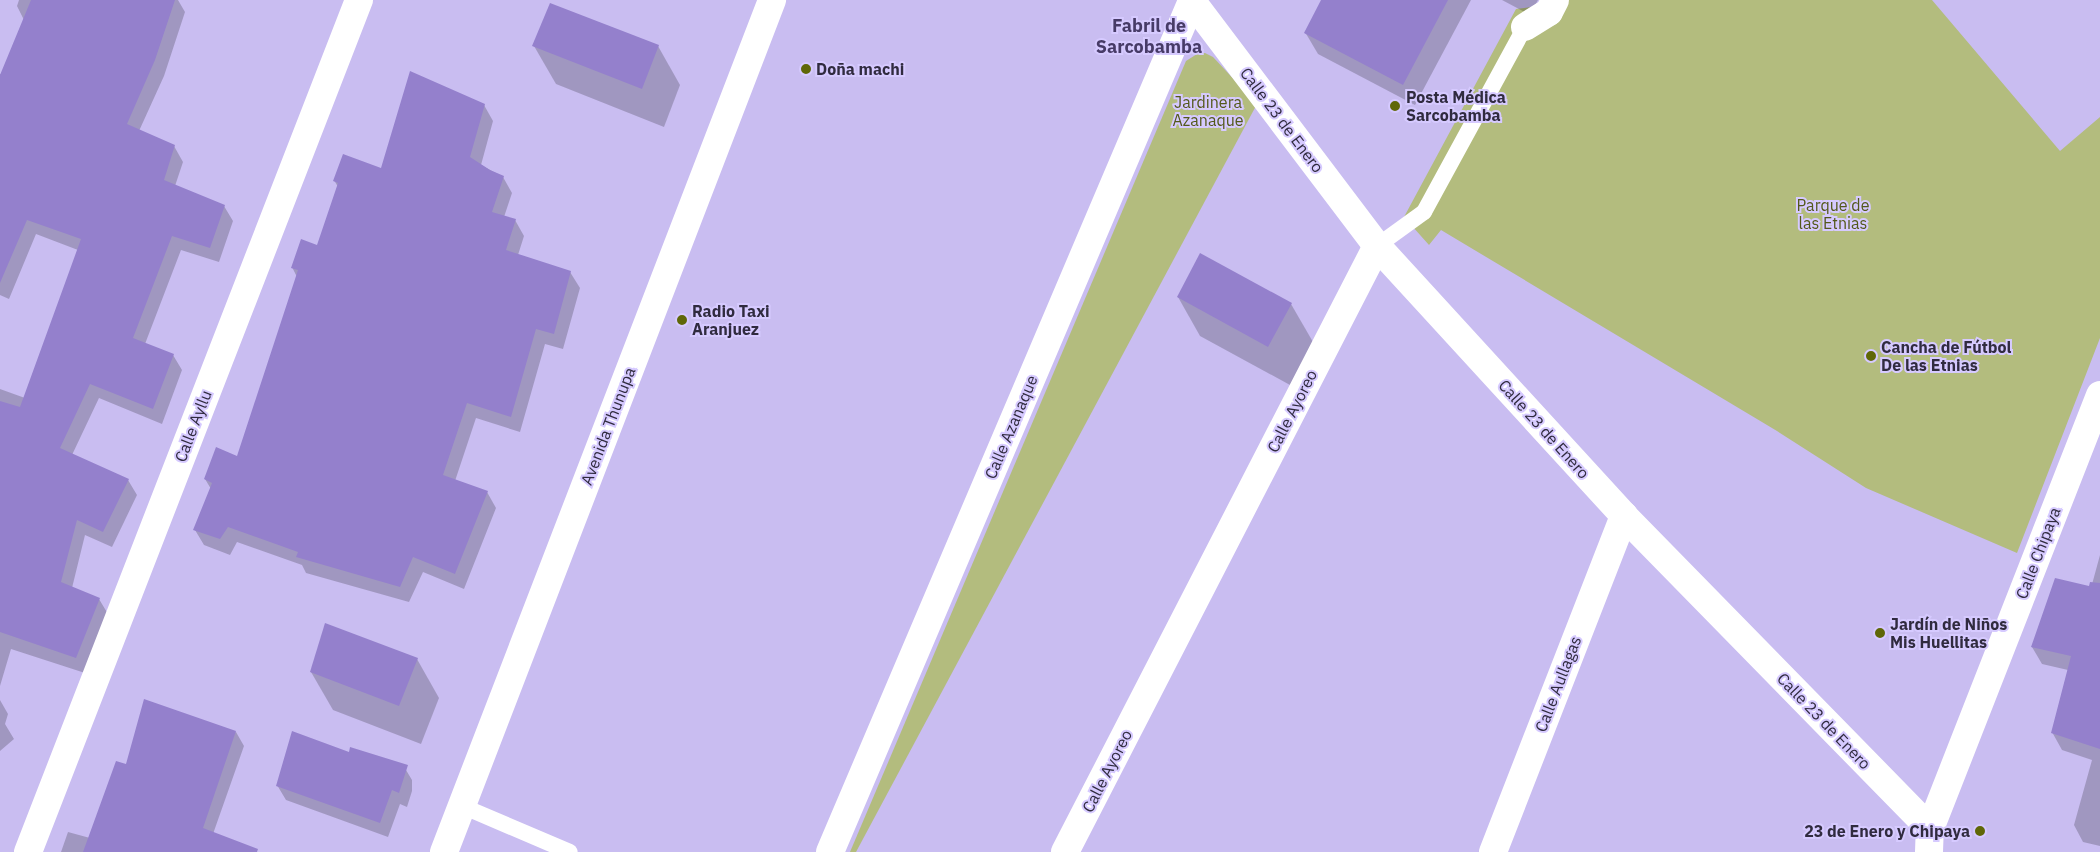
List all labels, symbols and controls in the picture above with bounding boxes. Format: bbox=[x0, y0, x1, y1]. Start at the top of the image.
district label: Fabril de Sarcobamba bbox=[1096, 16, 1202, 58]
place label: Doña machi bbox=[816, 59, 904, 79]
marker: Doña machi bbox=[800, 63, 812, 75]
street label: Calle 23 de Enero bbox=[1236, 64, 1328, 176]
place label: Posta Médica Sarcobamba bbox=[1406, 87, 1506, 125]
park label: Jardinera Azanaque bbox=[1172, 92, 1244, 130]
marker: Posta Médica Sarcobamba bbox=[1388, 99, 1402, 113]
park label: Parque de las Etnias bbox=[1797, 195, 1869, 233]
place label: Radio Taxi Aranjuez bbox=[692, 301, 770, 339]
marker: Radio Taxi Aranjuez bbox=[676, 314, 688, 326]
place label: Cancha de Fútbol De las Etnias bbox=[1881, 337, 2011, 375]
marker: Cancha de Fútbol De las Etnias bbox=[1865, 350, 1877, 362]
street label: Avenida Thunupa bbox=[577, 364, 639, 488]
street label: Calle Ayoreo bbox=[1263, 367, 1321, 455]
street label: Calle Azanaque bbox=[981, 372, 1041, 482]
street label: Calle 23 de Enero bbox=[1495, 376, 1593, 482]
street label: Calle Ayllu bbox=[171, 387, 215, 465]
street label: Calle Chipaya bbox=[2012, 504, 2064, 602]
place label: Jardín de Niños Mis Huellitas bbox=[1890, 614, 2007, 652]
marker: Jardín de Niños Mis Huellitas bbox=[1874, 627, 1886, 639]
street label: Calle Aullagas bbox=[1531, 633, 1585, 735]
street label: Calle 23 de Enero bbox=[1773, 669, 1875, 773]
street label: Calle Ayoreo bbox=[1078, 727, 1136, 815]
place label: 23 de Enero y Chipaya bbox=[1804, 821, 1970, 841]
marker: 23 de Enero y Chipaya bbox=[1974, 825, 1986, 837]

